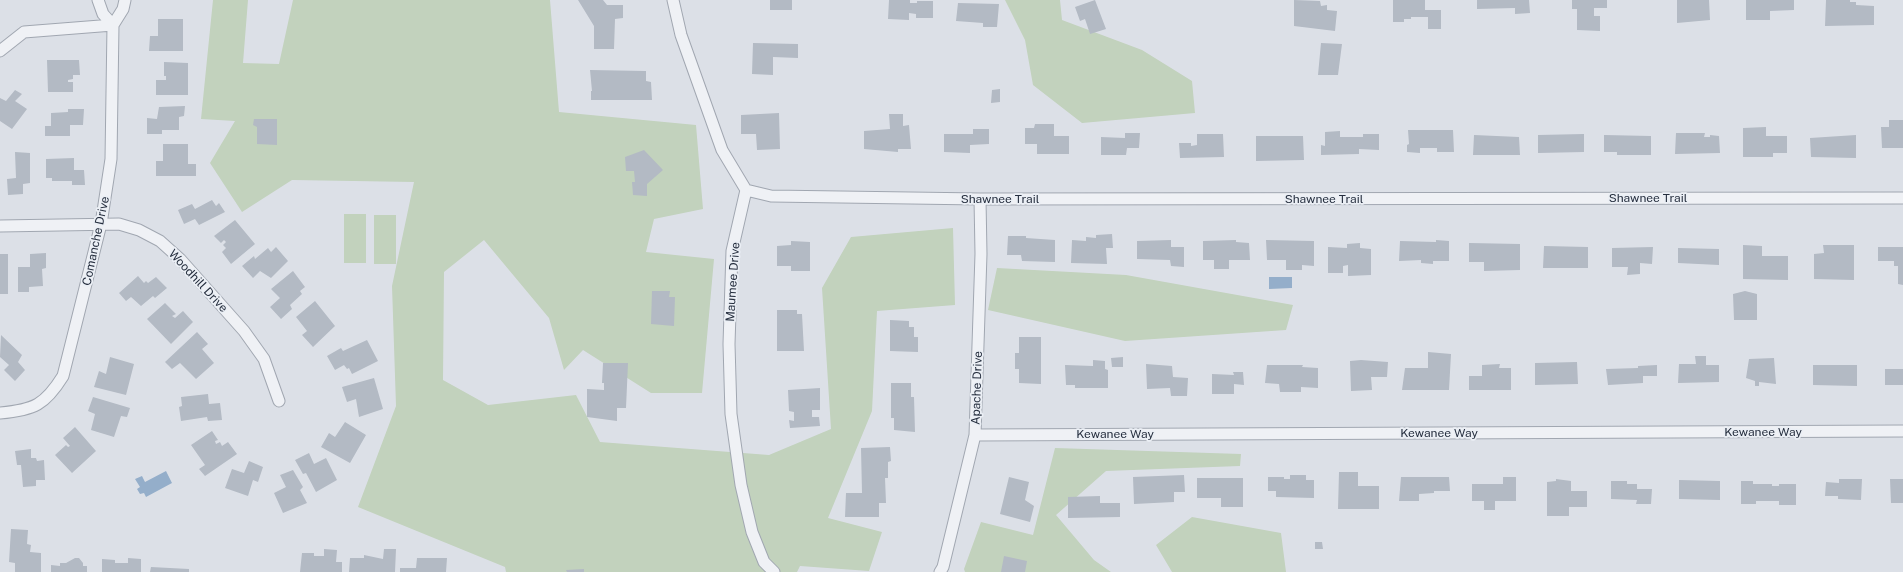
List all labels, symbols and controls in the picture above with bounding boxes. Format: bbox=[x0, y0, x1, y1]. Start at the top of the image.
street label: Shawnee Trail bbox=[1609, 191, 1687, 205]
street label: Shawnee Trail bbox=[961, 192, 1039, 206]
street label: Shawnee Trail bbox=[1285, 192, 1363, 206]
street label: Comanche Drive bbox=[80, 195, 112, 287]
street label: Maumee Drive bbox=[723, 242, 743, 322]
street label: Woodhill Drive bbox=[165, 247, 231, 315]
street label: Apache Drive bbox=[969, 351, 985, 425]
street label: Kewanee Way bbox=[1724, 425, 1802, 439]
street label: Kewanee Way bbox=[1400, 426, 1478, 440]
street label: Kewanee Way bbox=[1076, 427, 1154, 441]

